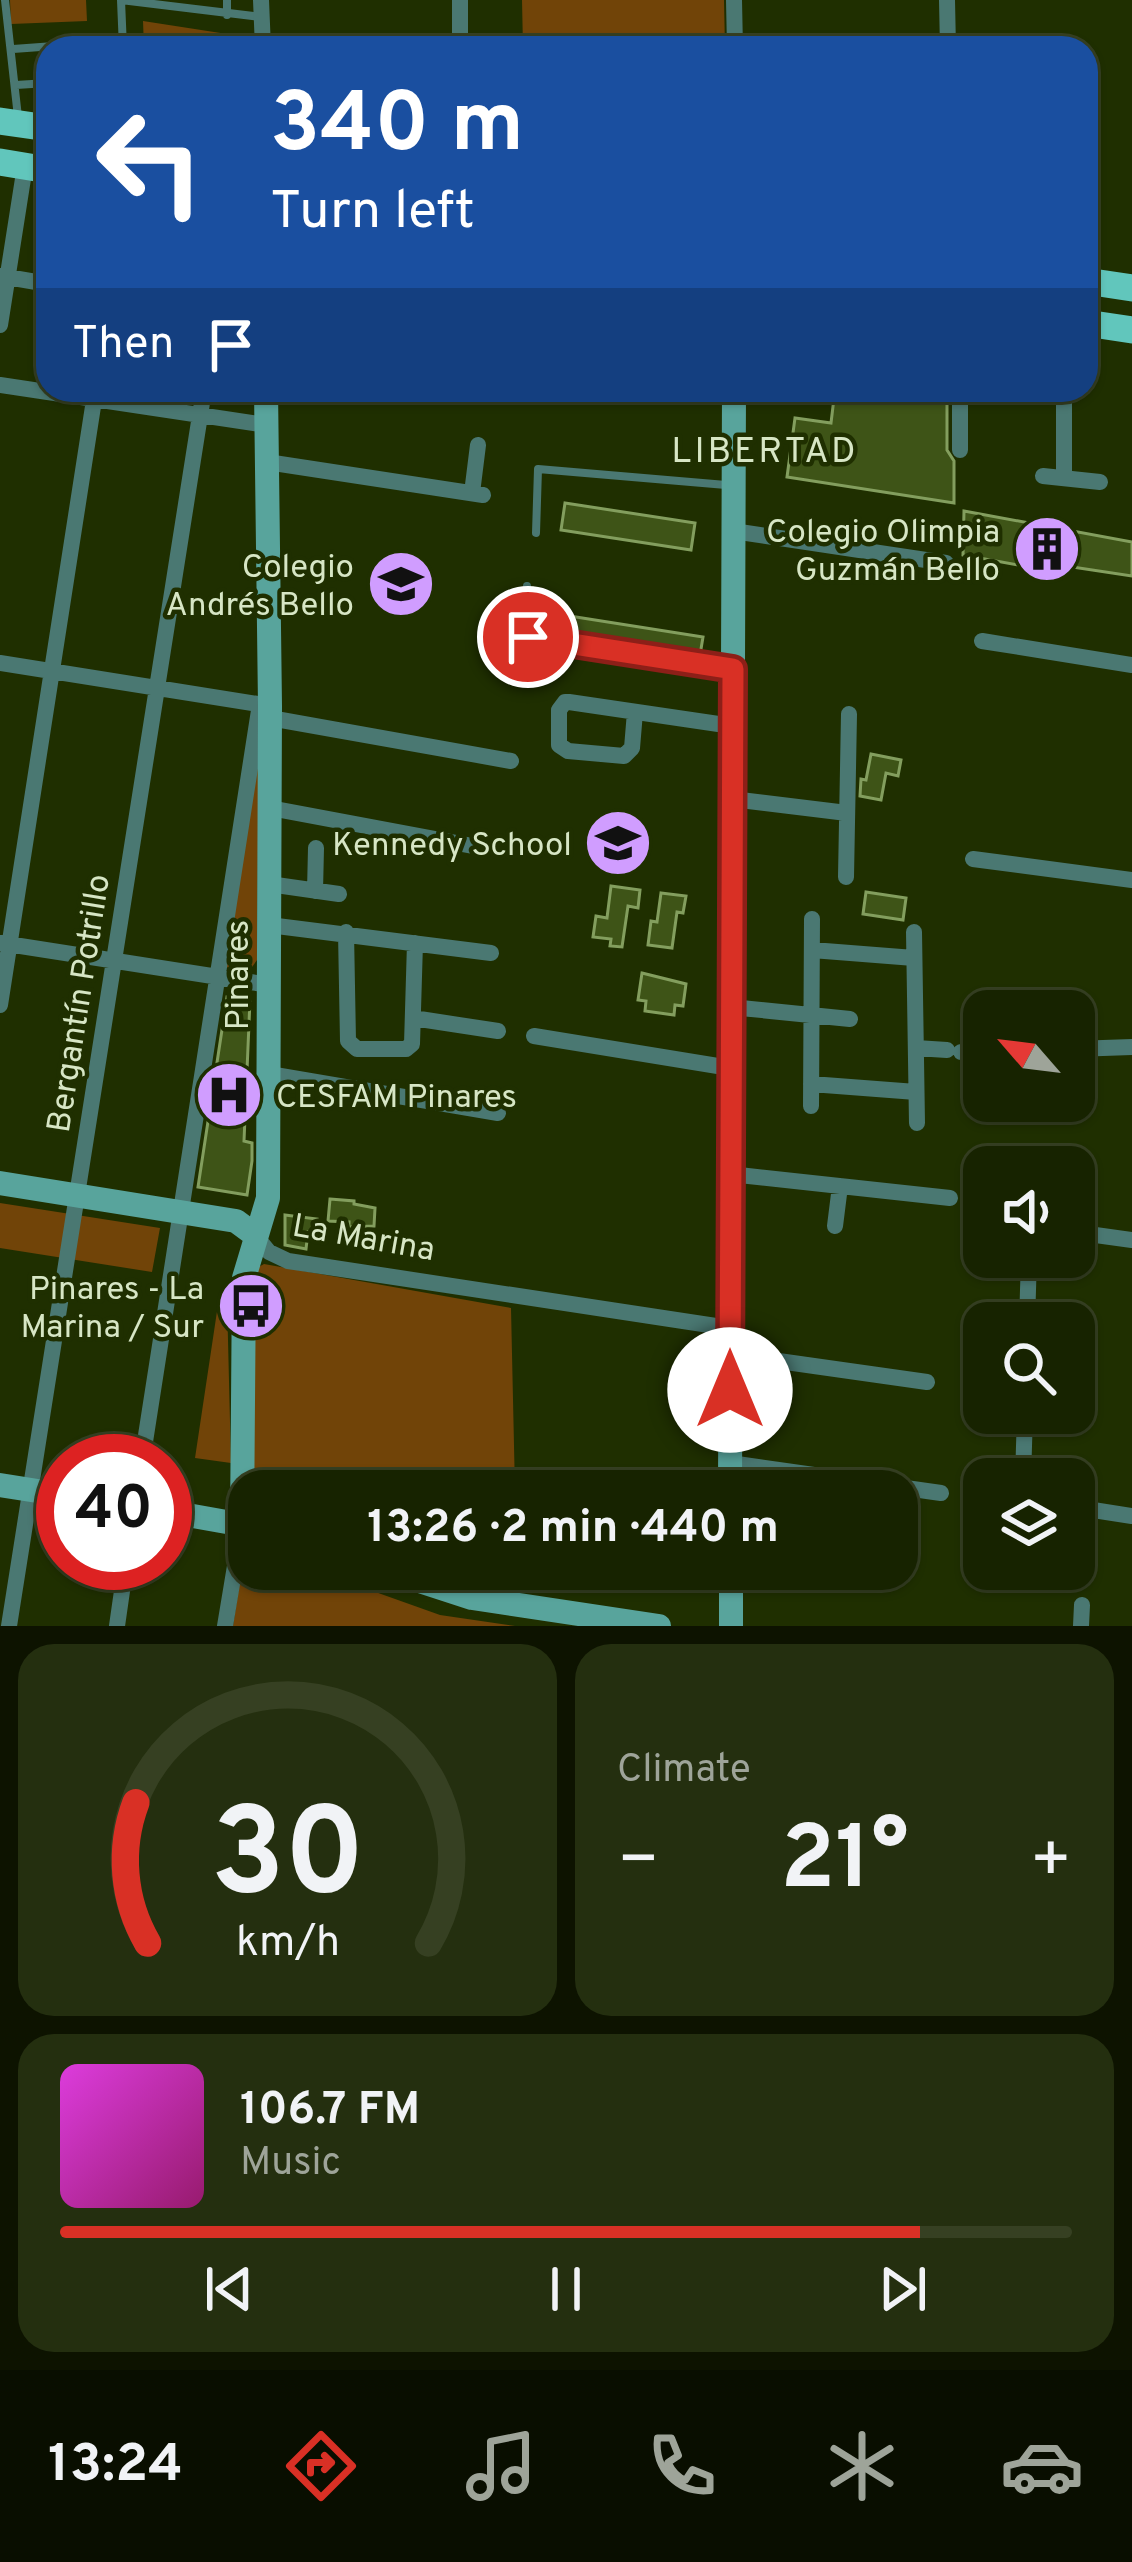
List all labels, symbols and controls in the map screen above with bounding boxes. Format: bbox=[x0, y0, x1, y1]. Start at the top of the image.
text: 340 m bbox=[270, 75, 524, 181]
icon: left bbox=[72, 84, 228, 240]
text: Turn left bbox=[270, 179, 475, 248]
icon: arrive bbox=[198, 312, 264, 378]
text: Then bbox=[72, 317, 174, 374]
district label: LIBERTAD bbox=[671, 430, 859, 476]
place label: Colegio Olimpia Guzmán Bello bbox=[766, 513, 1000, 593]
building icon: Colegio Olimpia Guzmán Bello bbox=[1012, 514, 1082, 584]
place label: Colegio Andrés Bello bbox=[166, 548, 354, 628]
school or university icon: Colegio Andrés Bello bbox=[366, 549, 436, 619]
pin bbox=[477, 586, 579, 688]
icon: arrive bbox=[495, 604, 561, 670]
school or university icon: Kennedy School bbox=[583, 808, 653, 878]
place label: Kennedy School bbox=[332, 826, 572, 868]
street label: Bergantín Potrillo bbox=[40, 872, 122, 1136]
street label: Pinares bbox=[219, 920, 261, 1030]
north arrow bbox=[963, 990, 1095, 1122]
map controls bbox=[963, 990, 1095, 1590]
hospital icon: CESFAM Pinares bbox=[194, 1060, 264, 1130]
place label: CESFAM Pinares bbox=[276, 1078, 517, 1120]
button: sound bbox=[963, 1146, 1095, 1278]
street label: La Marina bbox=[289, 1207, 438, 1273]
place label: Pinares - La Marina / Sur bbox=[20, 1270, 204, 1350]
bus stop icon: Pinares - La Marina / Sur bbox=[216, 1271, 286, 1341]
button: search bbox=[963, 1302, 1095, 1434]
position arrow bbox=[667, 1327, 793, 1453]
speed limit sign: 40 bbox=[36, 1434, 192, 1590]
button: layers bbox=[963, 1458, 1095, 1590]
text: 13:26 · 2 min · 440 m bbox=[367, 1501, 779, 1558]
text: Climate bbox=[617, 1747, 751, 1796]
text: 30 bbox=[210, 1782, 365, 1940]
text: 21° bbox=[780, 1807, 909, 1920]
text: − bbox=[617, 1822, 660, 1905]
text: + bbox=[1029, 1822, 1072, 1905]
text: km/h bbox=[235, 1917, 340, 1971]
text: 106.7 FM bbox=[240, 2083, 420, 2140]
text: Music bbox=[240, 2140, 341, 2189]
icon: previous bbox=[196, 2256, 262, 2322]
icon: pause bbox=[533, 2256, 599, 2322]
icon: next bbox=[870, 2256, 936, 2322]
icon: directions bbox=[279, 2424, 363, 2508]
icon: music bbox=[459, 2424, 543, 2508]
icon: phone bbox=[640, 2424, 724, 2508]
icon: climate bbox=[820, 2424, 904, 2508]
icon: car bbox=[1000, 2424, 1084, 2508]
text: 13:24 bbox=[48, 2432, 183, 2501]

